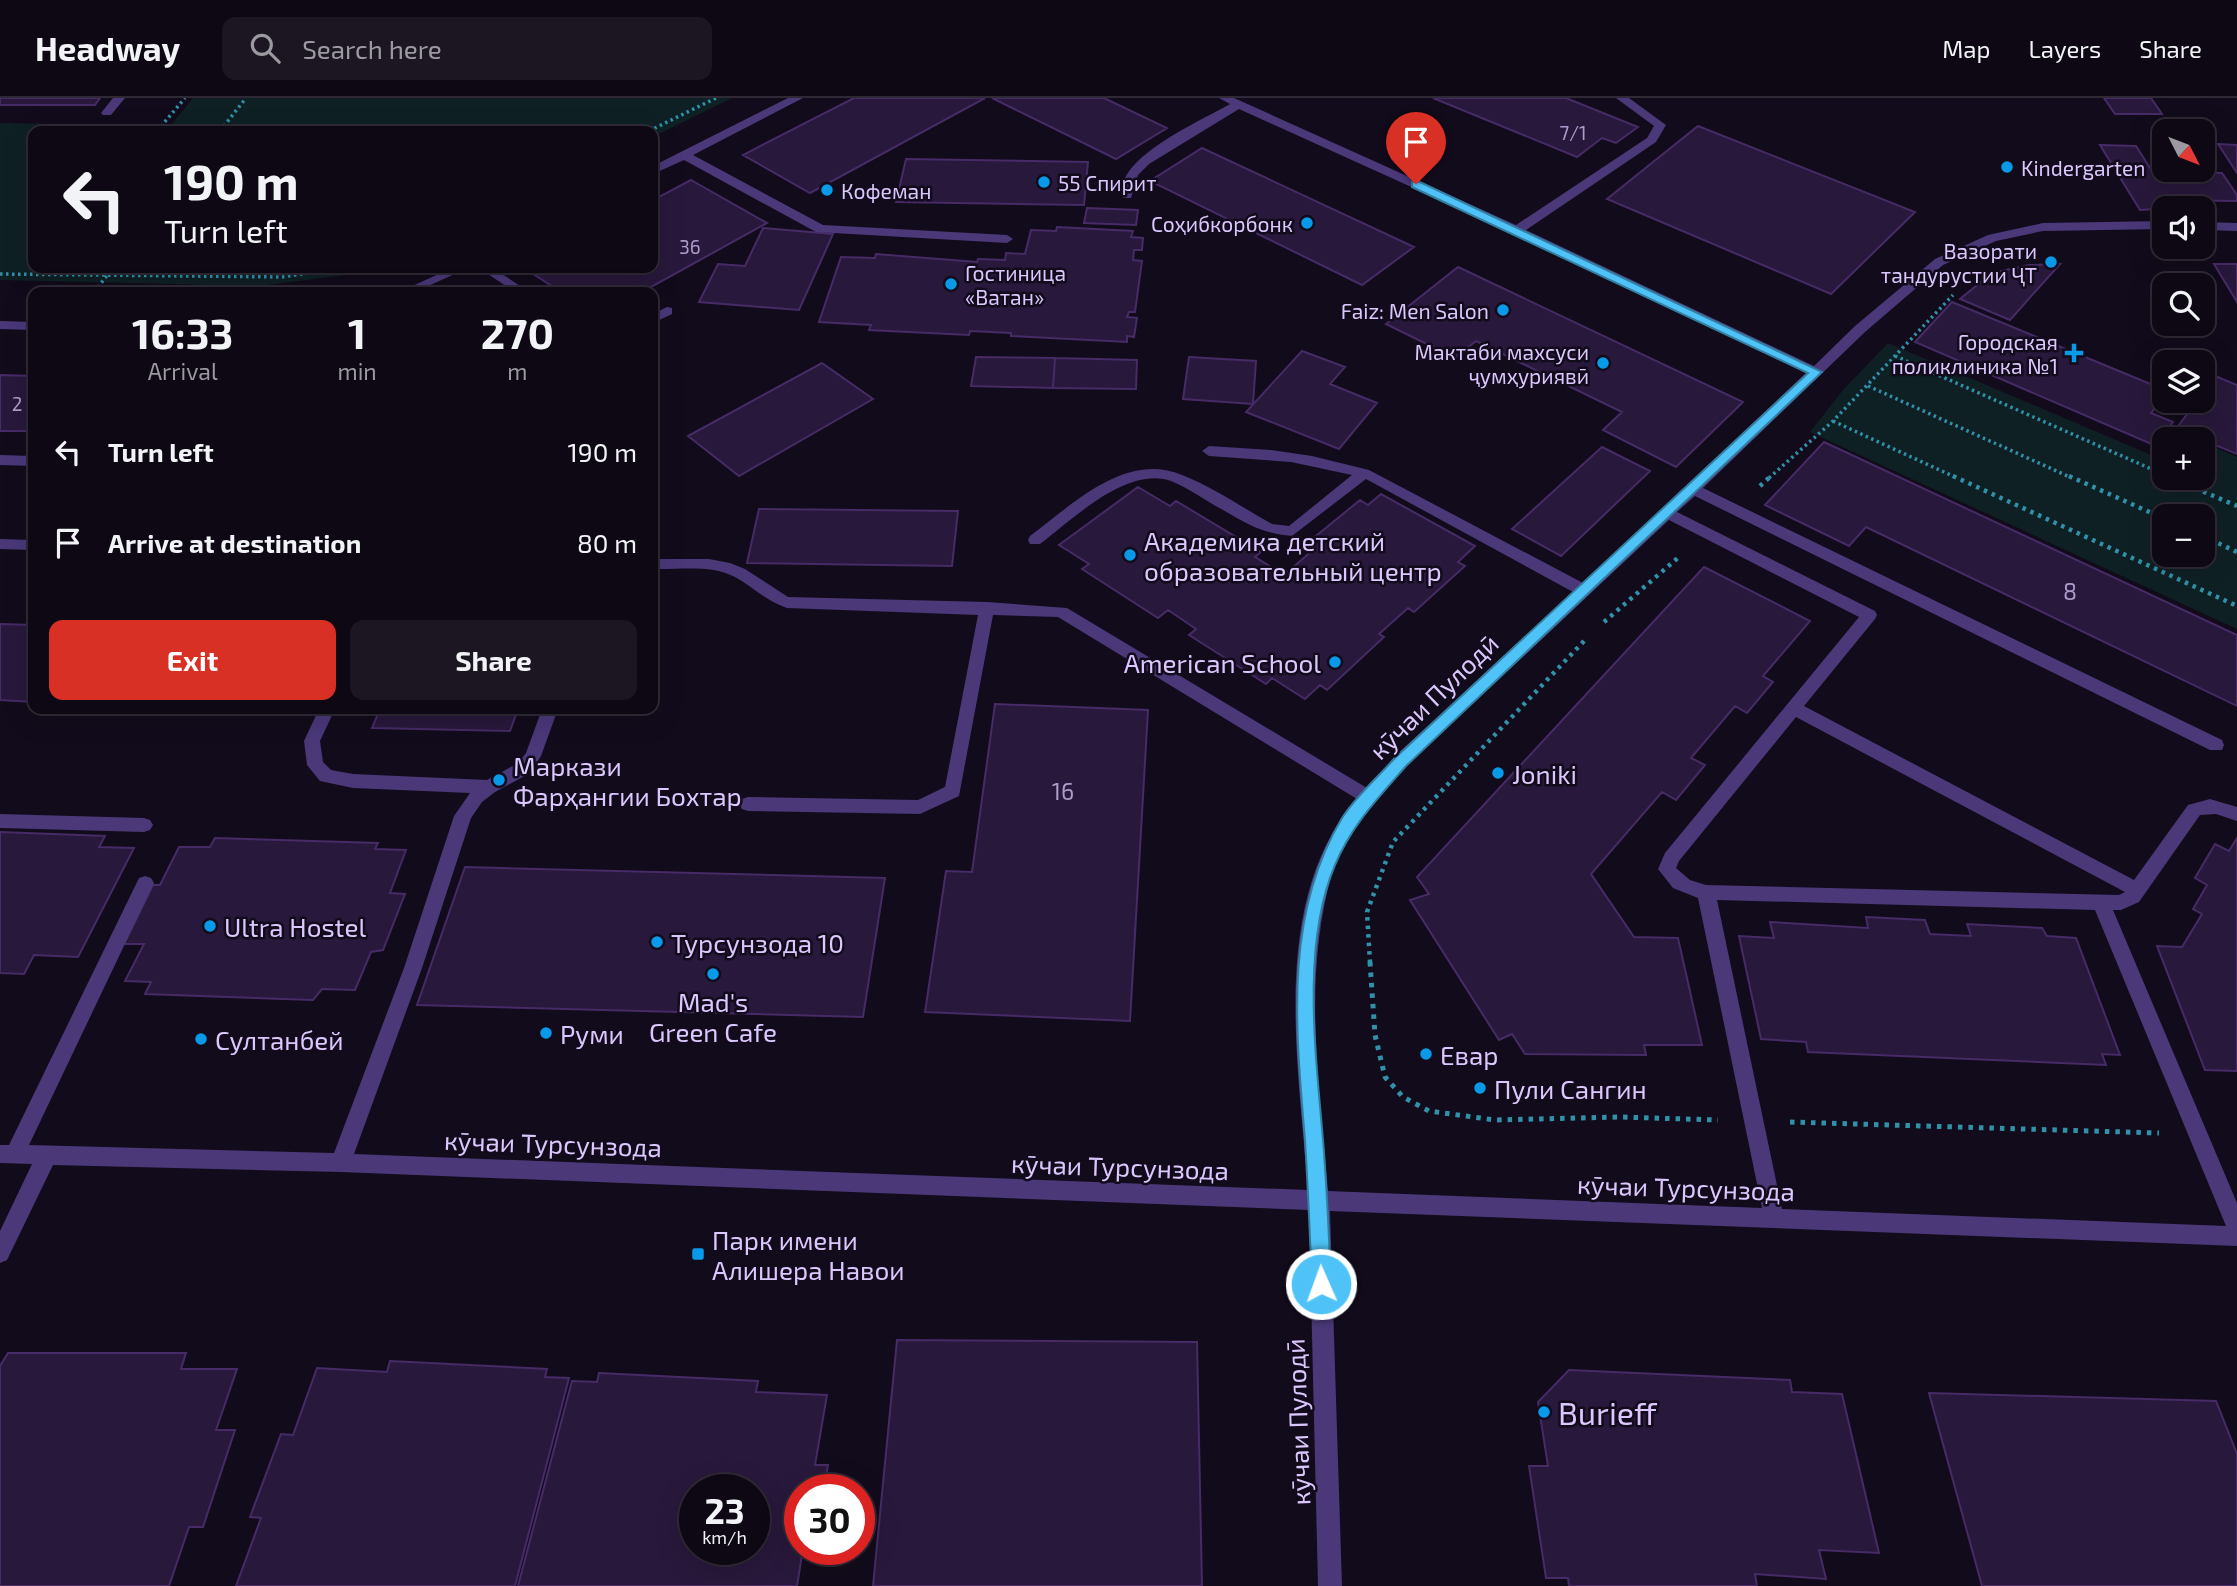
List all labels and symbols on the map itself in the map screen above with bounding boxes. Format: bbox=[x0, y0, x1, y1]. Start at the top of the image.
pin bbox=[1386, 112, 1446, 184]
north arrow bbox=[2152, 119, 2216, 182]
house number: 7/1 bbox=[1559, 121, 1587, 144]
place label: Kindergarten bbox=[2021, 155, 2146, 180]
marker: Kindergarten bbox=[1999, 159, 2015, 175]
place label: 55 Спирит bbox=[1058, 170, 1156, 195]
marker: 55 Спирит bbox=[1036, 174, 1052, 190]
place label: Кофеман bbox=[841, 178, 931, 203]
marker: Кофеман bbox=[819, 182, 835, 198]
place label: Соҳибкорбонк bbox=[1151, 211, 1293, 236]
marker: Соҳибкорбонк bbox=[1299, 215, 1315, 231]
house number: 36 bbox=[679, 235, 701, 258]
place label: Вазорати тандуруcтии ҶТ bbox=[1881, 238, 2037, 288]
marker: Вазорати тандуруcтии ҶТ bbox=[2043, 254, 2059, 270]
place label: Гостиница «Ватан» bbox=[965, 260, 1066, 309]
marker: Гостиница «Ватан» bbox=[943, 276, 959, 292]
place label: Faiz: Men Salon bbox=[1341, 298, 1489, 323]
marker: Faiz: Men Salon bbox=[1495, 302, 1511, 318]
place label: Городская поликлиника №1 bbox=[1892, 329, 2058, 378]
place label: Мактаби махсуси ҷумҳуриявӣ bbox=[1415, 339, 1589, 389]
marker: Городская поликлиника №1 bbox=[2064, 343, 2084, 363]
marker: Мактаби махсуси ҷумҳуриявӣ bbox=[1595, 355, 1611, 371]
house number: 2 bbox=[12, 392, 22, 415]
place label: Академика детский образовательный центр bbox=[1144, 525, 1442, 586]
marker: Академика детский образовательный центр bbox=[1122, 547, 1138, 563]
house number: 8 bbox=[2063, 577, 2077, 605]
street label: кӯчаи Пулодӣ bbox=[1362, 627, 1505, 766]
place label: American School bbox=[1124, 647, 1321, 678]
marker: American School bbox=[1327, 654, 1343, 670]
place label: Маркази Фарҳангии Бохтар bbox=[513, 750, 742, 811]
place label: Joniki bbox=[1512, 758, 1577, 789]
marker: Joniki bbox=[1490, 765, 1506, 781]
marker: Маркази Фарҳангии Бохтар bbox=[491, 772, 507, 788]
house number: 16 bbox=[1052, 777, 1074, 805]
place label: Ultra Hostel bbox=[224, 911, 366, 942]
marker: Ultra Hostel bbox=[202, 918, 218, 934]
place label: Турсунзода 10 bbox=[671, 927, 844, 959]
marker: Турсунзода 10 bbox=[649, 934, 665, 950]
marker: Mad's Green Cafe bbox=[705, 966, 721, 982]
place label: Mad's Green Cafe bbox=[649, 986, 777, 1047]
place label: Руми bbox=[560, 1018, 624, 1050]
place label: Султанбей bbox=[215, 1024, 344, 1056]
marker: Руми bbox=[538, 1025, 554, 1041]
marker: Султанбей bbox=[193, 1031, 209, 1047]
place label: Евар bbox=[1440, 1039, 1498, 1070]
marker: Евар bbox=[1418, 1046, 1434, 1062]
place label: Пули Сангин bbox=[1494, 1073, 1647, 1105]
marker: Пули Сангин bbox=[1472, 1080, 1488, 1096]
street label: кӯчаи Турсунзода bbox=[443, 1124, 662, 1163]
street label: кӯчаи Турсунзода bbox=[1010, 1147, 1229, 1186]
street label: кӯчаи Турсунзода bbox=[1576, 1168, 1795, 1207]
place label: Парк имени Алишера Навои bbox=[712, 1224, 905, 1285]
marker: Парк имени Алишера Навои bbox=[690, 1246, 706, 1262]
position arrow bbox=[1284, 1247, 1358, 1321]
street label: кӯчаи Пулодӣ bbox=[1279, 1338, 1316, 1506]
place label: Burieff bbox=[1558, 1393, 1658, 1431]
marker: Burieff bbox=[1536, 1404, 1552, 1420]
speed limit sign: 30 bbox=[784, 1474, 875, 1565]

